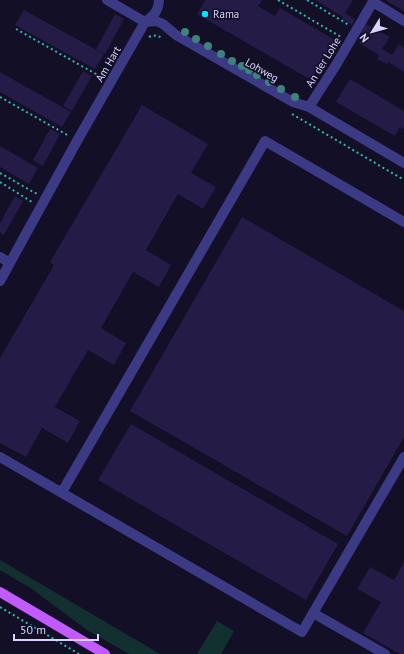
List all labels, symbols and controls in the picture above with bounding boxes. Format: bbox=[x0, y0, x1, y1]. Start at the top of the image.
place label: Rama bbox=[213, 7, 239, 21]
marker: Rama bbox=[200, 9, 210, 19]
north arrow bbox=[352, 12, 392, 52]
text: N bbox=[356, 31, 372, 45]
street label: An der Lohe bbox=[302, 34, 344, 90]
street label: Am Hart bbox=[92, 43, 124, 84]
street label: Lohweg bbox=[243, 55, 281, 85]
scale bar bbox=[14, 616, 98, 642]
text: 50 m bbox=[20, 622, 46, 637]

